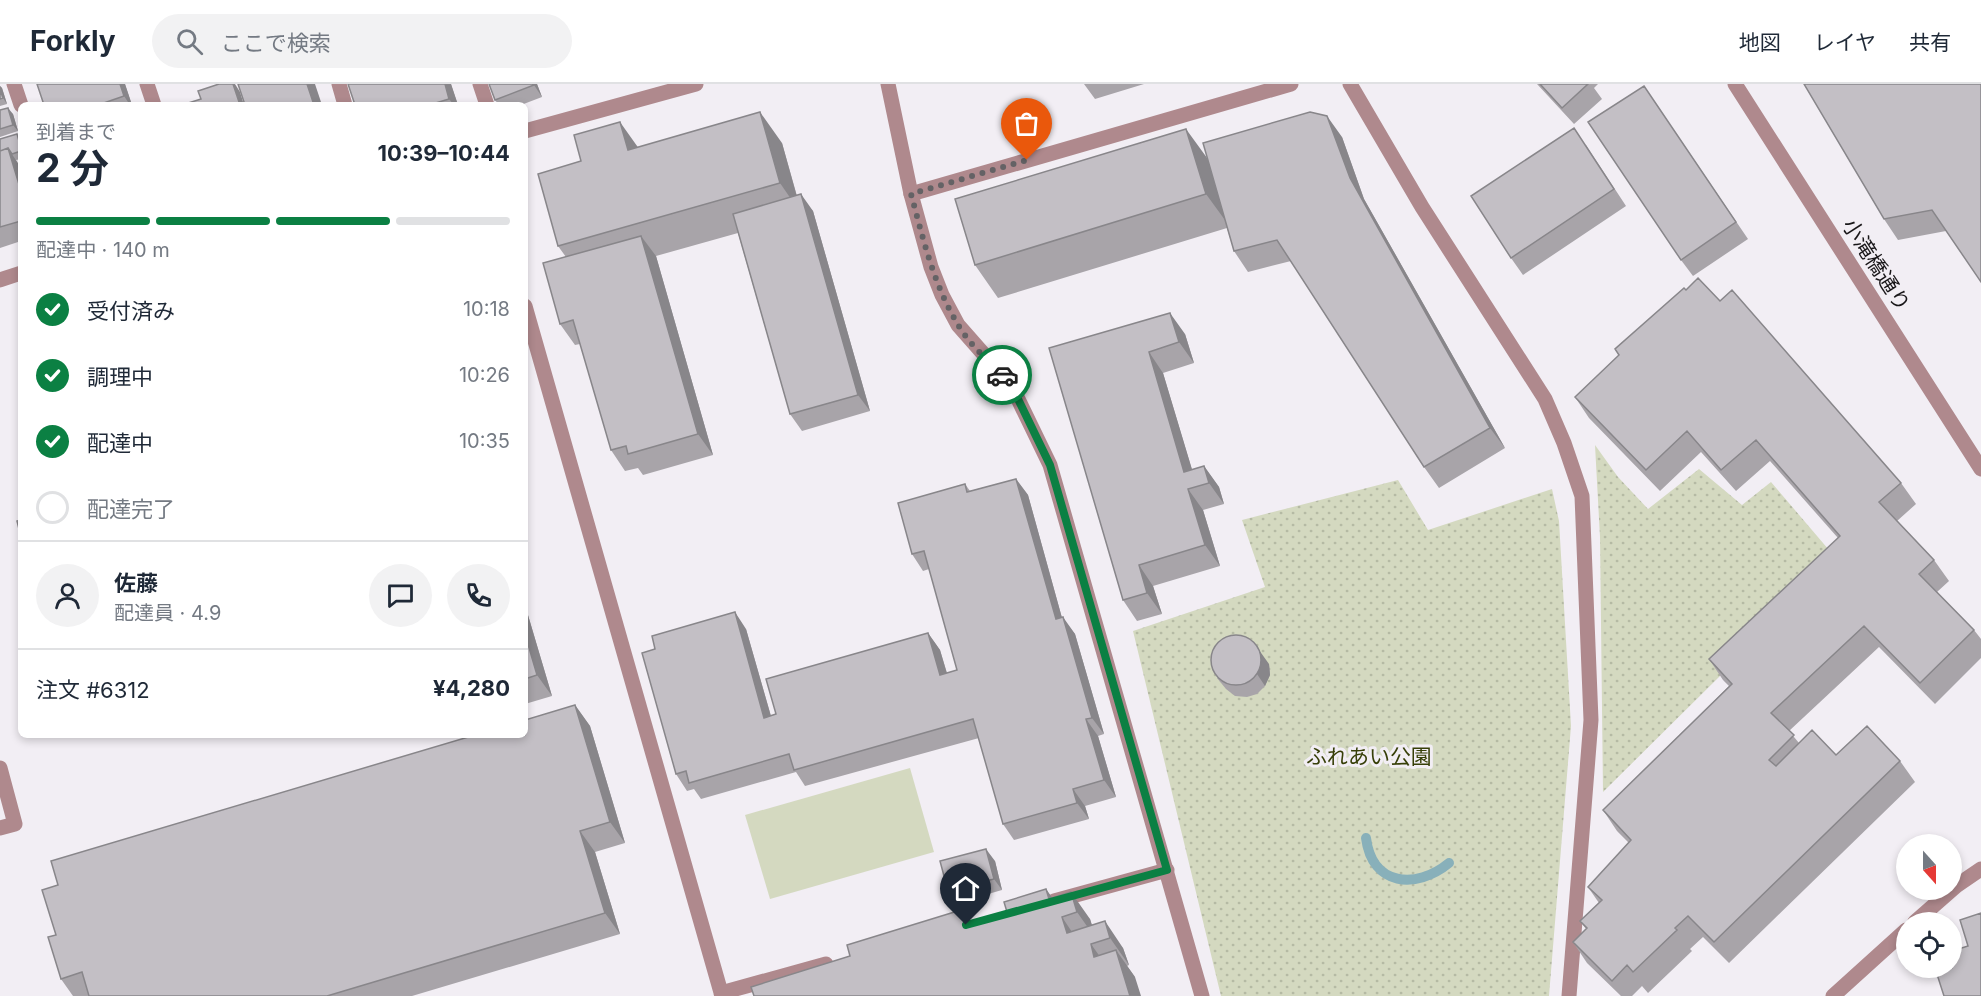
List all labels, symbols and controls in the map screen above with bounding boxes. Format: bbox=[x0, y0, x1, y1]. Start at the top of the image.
search box bbox=[152, 14, 572, 68]
text: Forkly bbox=[30, 24, 116, 58]
icon: search bbox=[173, 25, 206, 58]
text: ここで検索 bbox=[221, 30, 331, 56]
text: 地図 bbox=[1739, 30, 1781, 55]
text: レイヤ bbox=[1814, 30, 1876, 55]
text: 共有 bbox=[1909, 30, 1951, 55]
pin bbox=[1001, 98, 1052, 160]
icon: bag bbox=[1010, 107, 1043, 140]
text: 到着まで bbox=[36, 120, 116, 144]
text: 10:39–10:44 bbox=[377, 140, 510, 166]
text: 2 分 bbox=[36, 144, 109, 191]
street label: 小滝橋通り bbox=[1837, 214, 1915, 316]
text: 配達中 · 140 m bbox=[36, 238, 170, 262]
icon: check bbox=[36, 293, 69, 326]
text: 10:18 bbox=[463, 297, 510, 321]
text: 受付済み bbox=[87, 298, 175, 324]
courier bbox=[972, 345, 1032, 405]
icon: check bbox=[36, 359, 69, 392]
icon: car bbox=[986, 359, 1019, 392]
text: 10:26 bbox=[459, 363, 510, 387]
text: 調理中 bbox=[87, 364, 153, 390]
icon: check bbox=[36, 425, 69, 458]
text: 10:35 bbox=[459, 429, 510, 453]
text: 配達中 bbox=[87, 430, 153, 456]
text: 配達完了 bbox=[87, 496, 175, 522]
button: person bbox=[36, 564, 99, 627]
button: chat bbox=[369, 564, 432, 627]
button: phone bbox=[447, 564, 510, 627]
text: 佐藤 bbox=[114, 570, 158, 596]
text: 配達員 · 4.9 bbox=[114, 601, 221, 625]
text: ¥4,280 bbox=[433, 675, 510, 701]
text: 注文 #6312 bbox=[36, 677, 150, 703]
park label: ふれあい公園 bbox=[1306, 744, 1432, 769]
north arrow bbox=[1896, 834, 1962, 900]
map controls bbox=[1896, 834, 1962, 978]
pin bbox=[940, 863, 991, 925]
icon: home bbox=[949, 872, 982, 905]
button: locate bbox=[1896, 912, 1962, 978]

